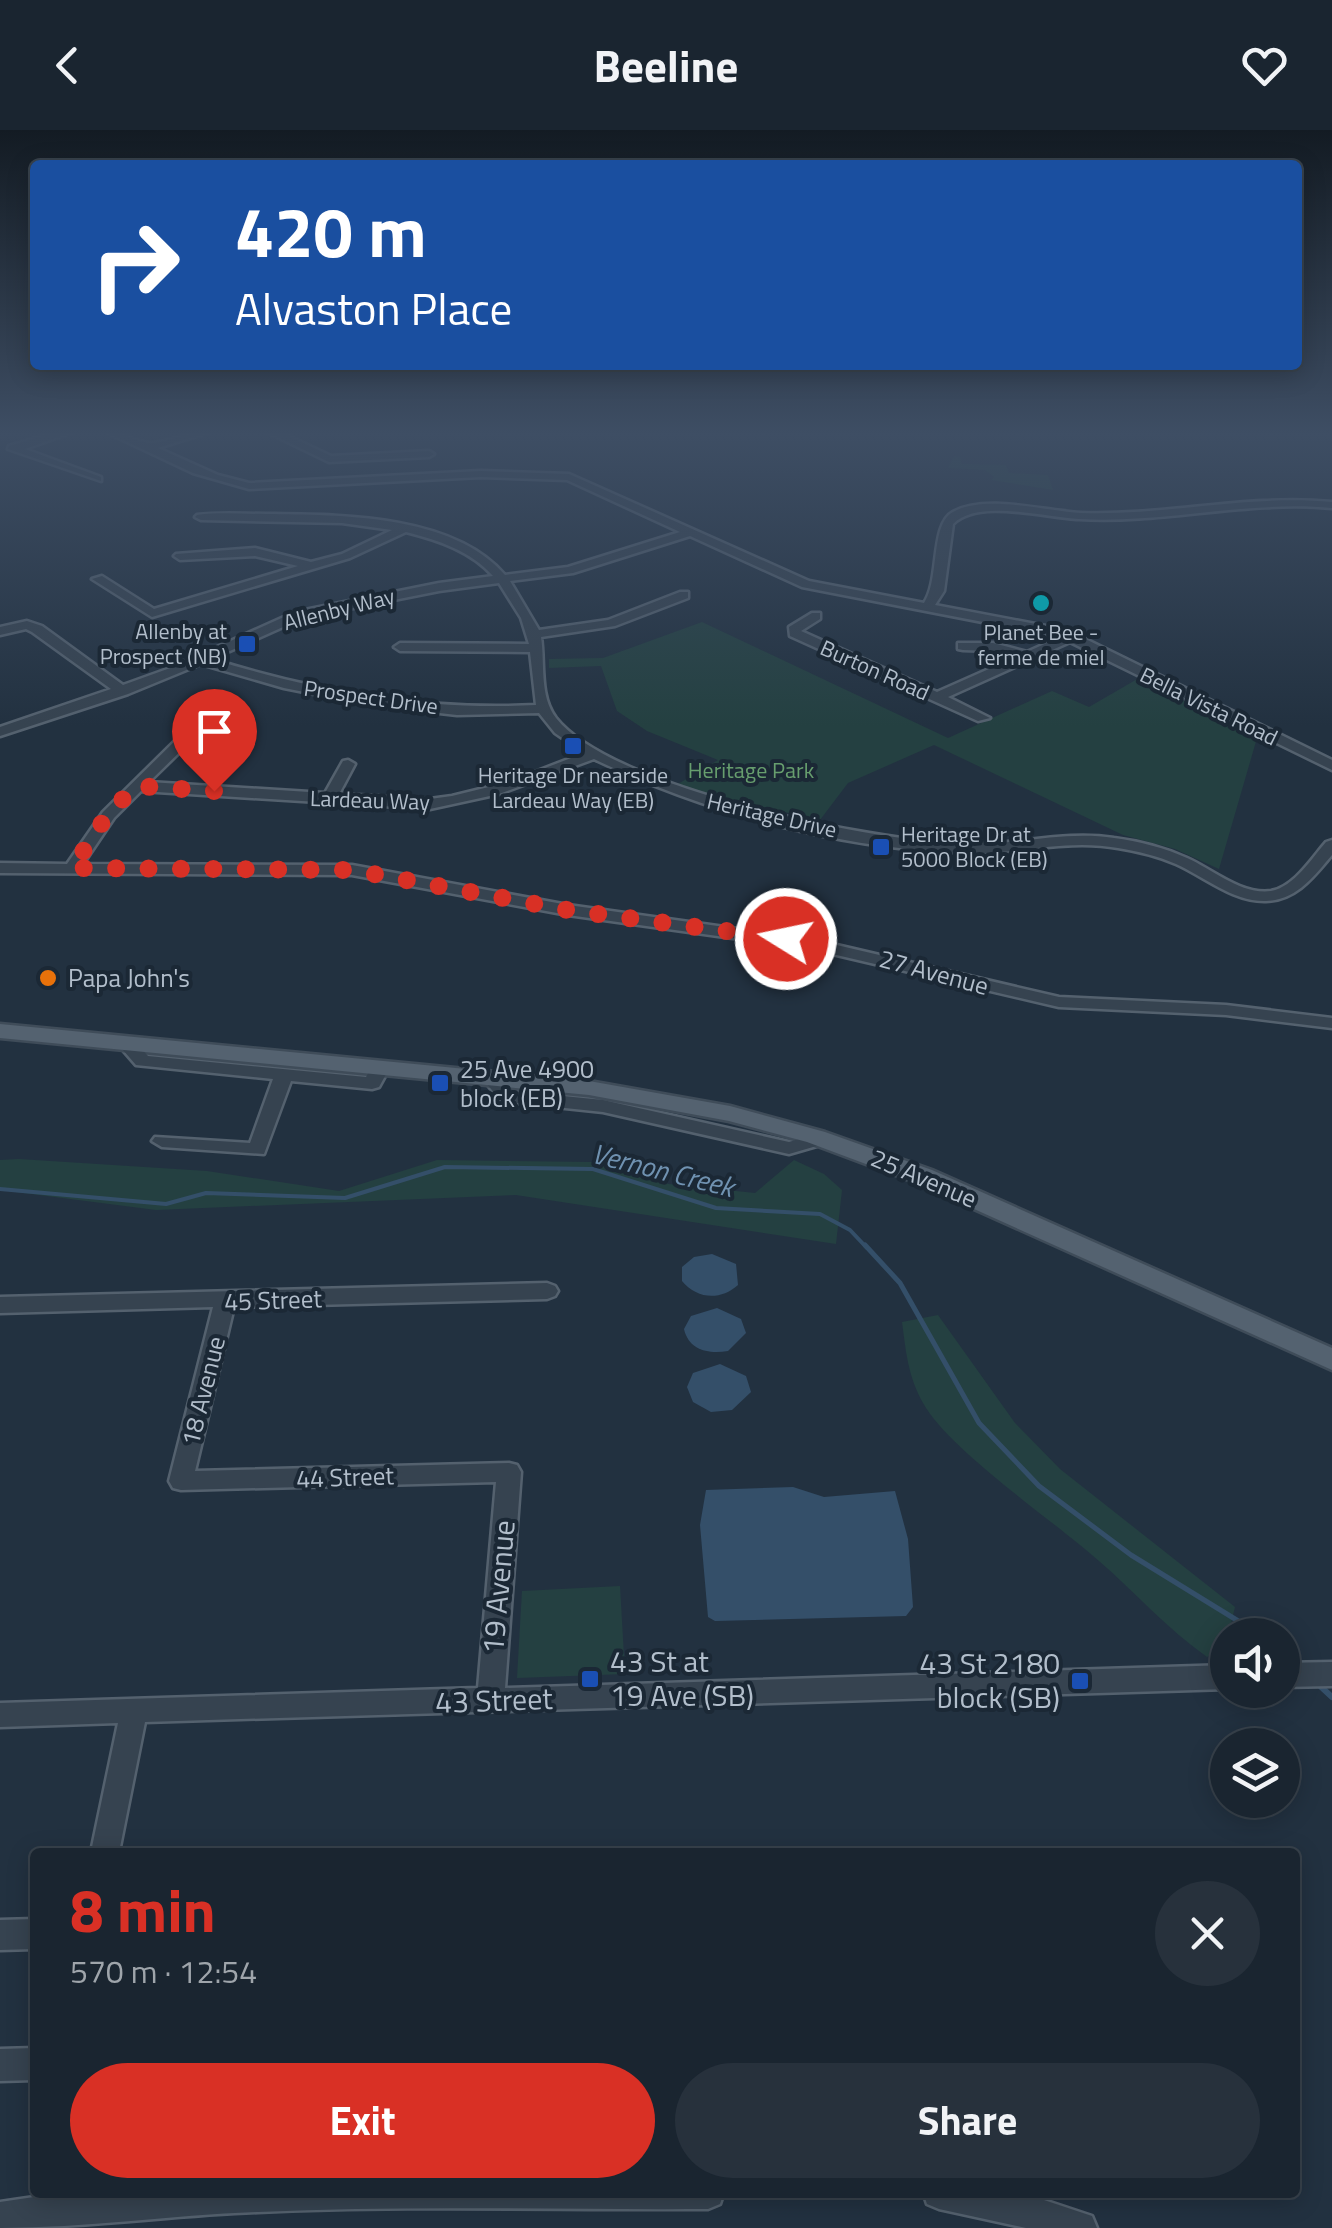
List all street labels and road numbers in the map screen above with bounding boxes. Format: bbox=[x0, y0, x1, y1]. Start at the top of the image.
street label: Allenby Way bbox=[280, 579, 399, 639]
street label: Burton Road bbox=[815, 631, 935, 709]
street label: Bella Vista Road bbox=[1134, 658, 1284, 754]
street label: Prospect Drive bbox=[302, 671, 440, 723]
street label: Lardeau Way bbox=[309, 781, 431, 819]
street label: Heritage Drive bbox=[704, 784, 840, 846]
street label: 27 Avenue bbox=[875, 939, 993, 1005]
street label: 25 Avenue bbox=[865, 1139, 983, 1217]
street label: 45 Street bbox=[223, 1279, 323, 1321]
street label: 18 Avenue bbox=[171, 1332, 235, 1450]
street label: 44 Street bbox=[295, 1456, 395, 1498]
street label: 19 Avenue bbox=[469, 1518, 527, 1656]
street label: 43 Street bbox=[434, 1675, 554, 1725]

